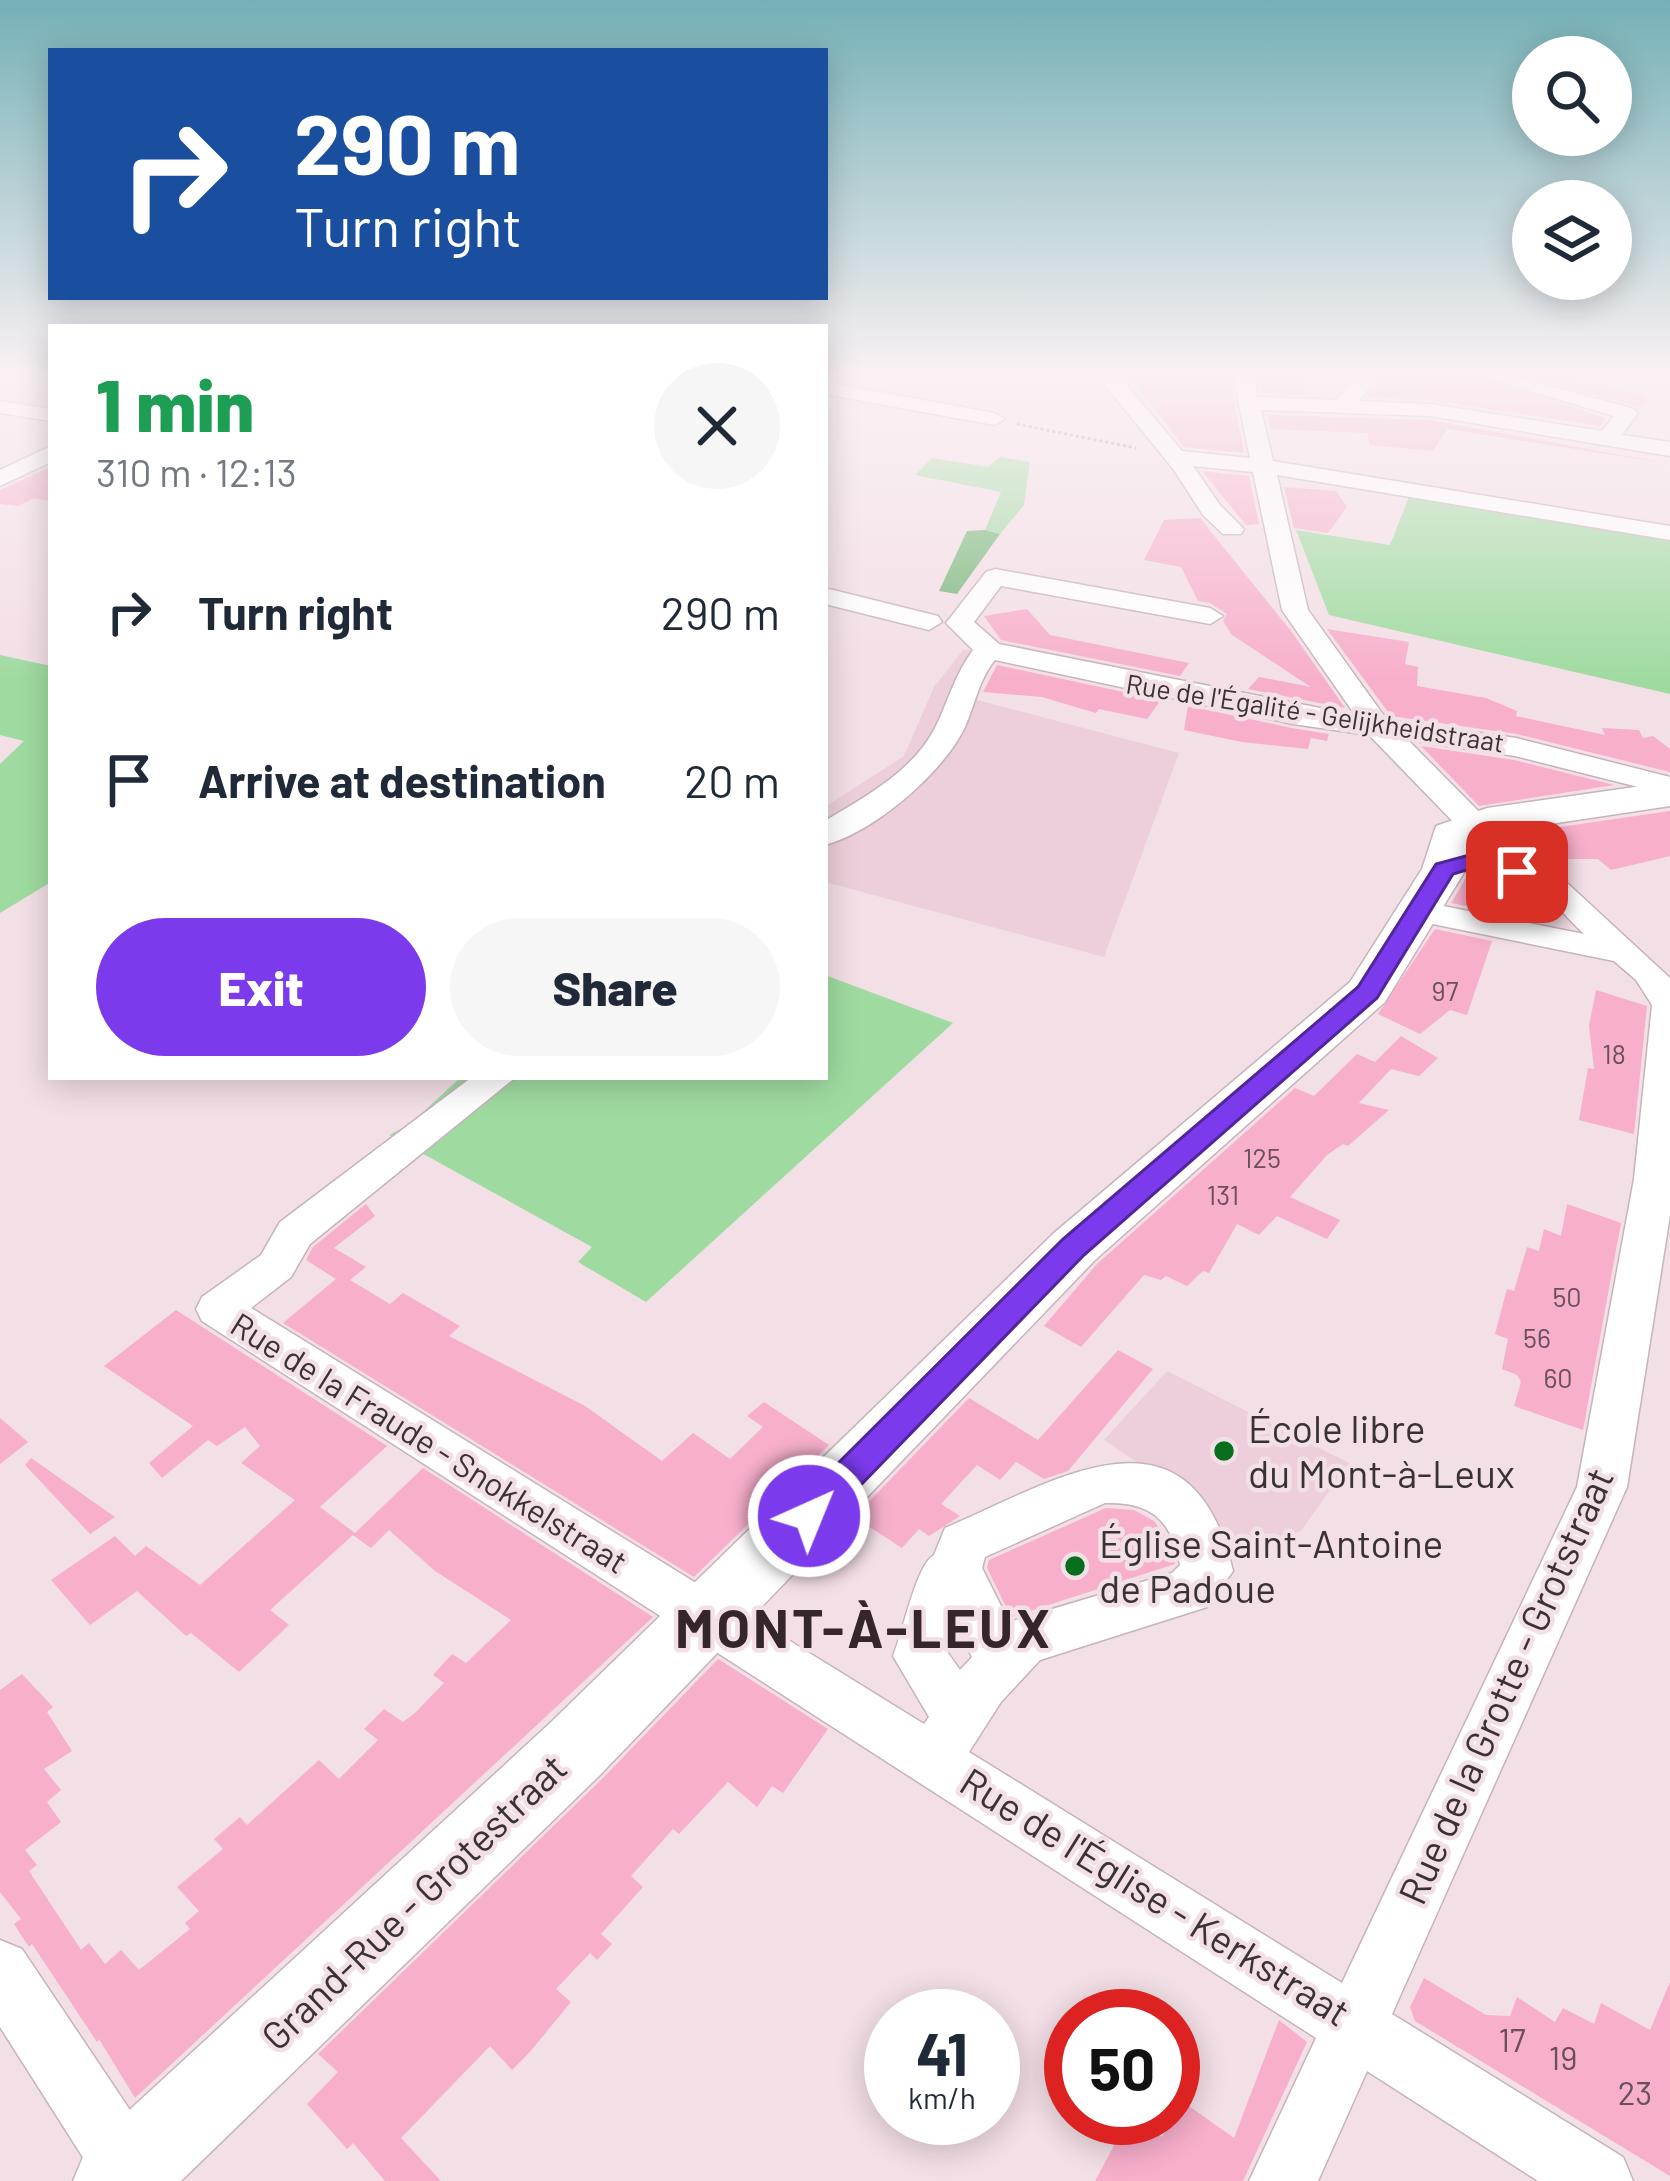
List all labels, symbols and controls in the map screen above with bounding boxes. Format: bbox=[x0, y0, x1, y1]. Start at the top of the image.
map controls bbox=[1512, 36, 1632, 300]
button: search bbox=[1512, 36, 1632, 156]
text: 290 m bbox=[294, 91, 520, 192]
icon: right bbox=[96, 96, 252, 252]
button: layers bbox=[1512, 180, 1632, 300]
text: Turn right bbox=[294, 193, 522, 258]
text: 1 min bbox=[96, 360, 254, 446]
button: close bbox=[654, 363, 780, 489]
text: 310 m · 12:13 bbox=[96, 448, 297, 495]
icon: right bbox=[96, 579, 162, 645]
text: Turn right bbox=[198, 585, 393, 639]
text: 290 m bbox=[661, 585, 780, 639]
street label: Rue de l'Égalité - Gelijkheidstraat bbox=[1124, 666, 1507, 758]
icon: arrive bbox=[96, 747, 162, 813]
text: Arrive at destination bbox=[198, 753, 606, 807]
text: 20 m bbox=[684, 753, 780, 807]
pin bbox=[1466, 821, 1568, 923]
icon: arrive bbox=[1484, 839, 1550, 905]
button: Exit bbox=[96, 918, 426, 1056]
button: Share bbox=[450, 918, 780, 1056]
house number: 97 bbox=[1432, 974, 1459, 1006]
house number: 18 bbox=[1602, 1037, 1626, 1069]
house number: 125 bbox=[1243, 1141, 1281, 1173]
house number: 131 bbox=[1207, 1178, 1239, 1210]
house number: 50 bbox=[1552, 1280, 1582, 1312]
street label: Rue de la Fraude - Snokkelstraat bbox=[224, 1303, 635, 1581]
house number: 56 bbox=[1523, 1321, 1551, 1353]
house number: 60 bbox=[1543, 1361, 1573, 1393]
place label: École libre du Mont-à-Leux bbox=[1248, 1404, 1515, 1496]
marker: École libre du Mont-à-Leux bbox=[1211, 1438, 1237, 1464]
position arrow bbox=[746, 1453, 872, 1579]
street label: Rue de la Grotte - Grotstraat bbox=[1387, 1460, 1622, 1911]
place label: Église Saint-Antoine de Padoue bbox=[1099, 1519, 1443, 1611]
marker: Église Saint-Antoine de Padoue bbox=[1062, 1553, 1088, 1579]
district label: MONT-À-LEUX bbox=[675, 1594, 1053, 1659]
street label: Grand-Rue - Grotestraat bbox=[251, 1743, 575, 2059]
street label: Rue de l'Église - Kerkstraat bbox=[953, 1757, 1359, 2035]
speed limit sign: 50 bbox=[1044, 1989, 1200, 2145]
text: 41 bbox=[916, 2016, 968, 2088]
house number: 17 bbox=[1498, 2019, 1526, 2059]
house number: 19 bbox=[1549, 2037, 1577, 2077]
house number: 23 bbox=[1618, 2072, 1652, 2112]
text: km/h bbox=[908, 2079, 976, 2115]

